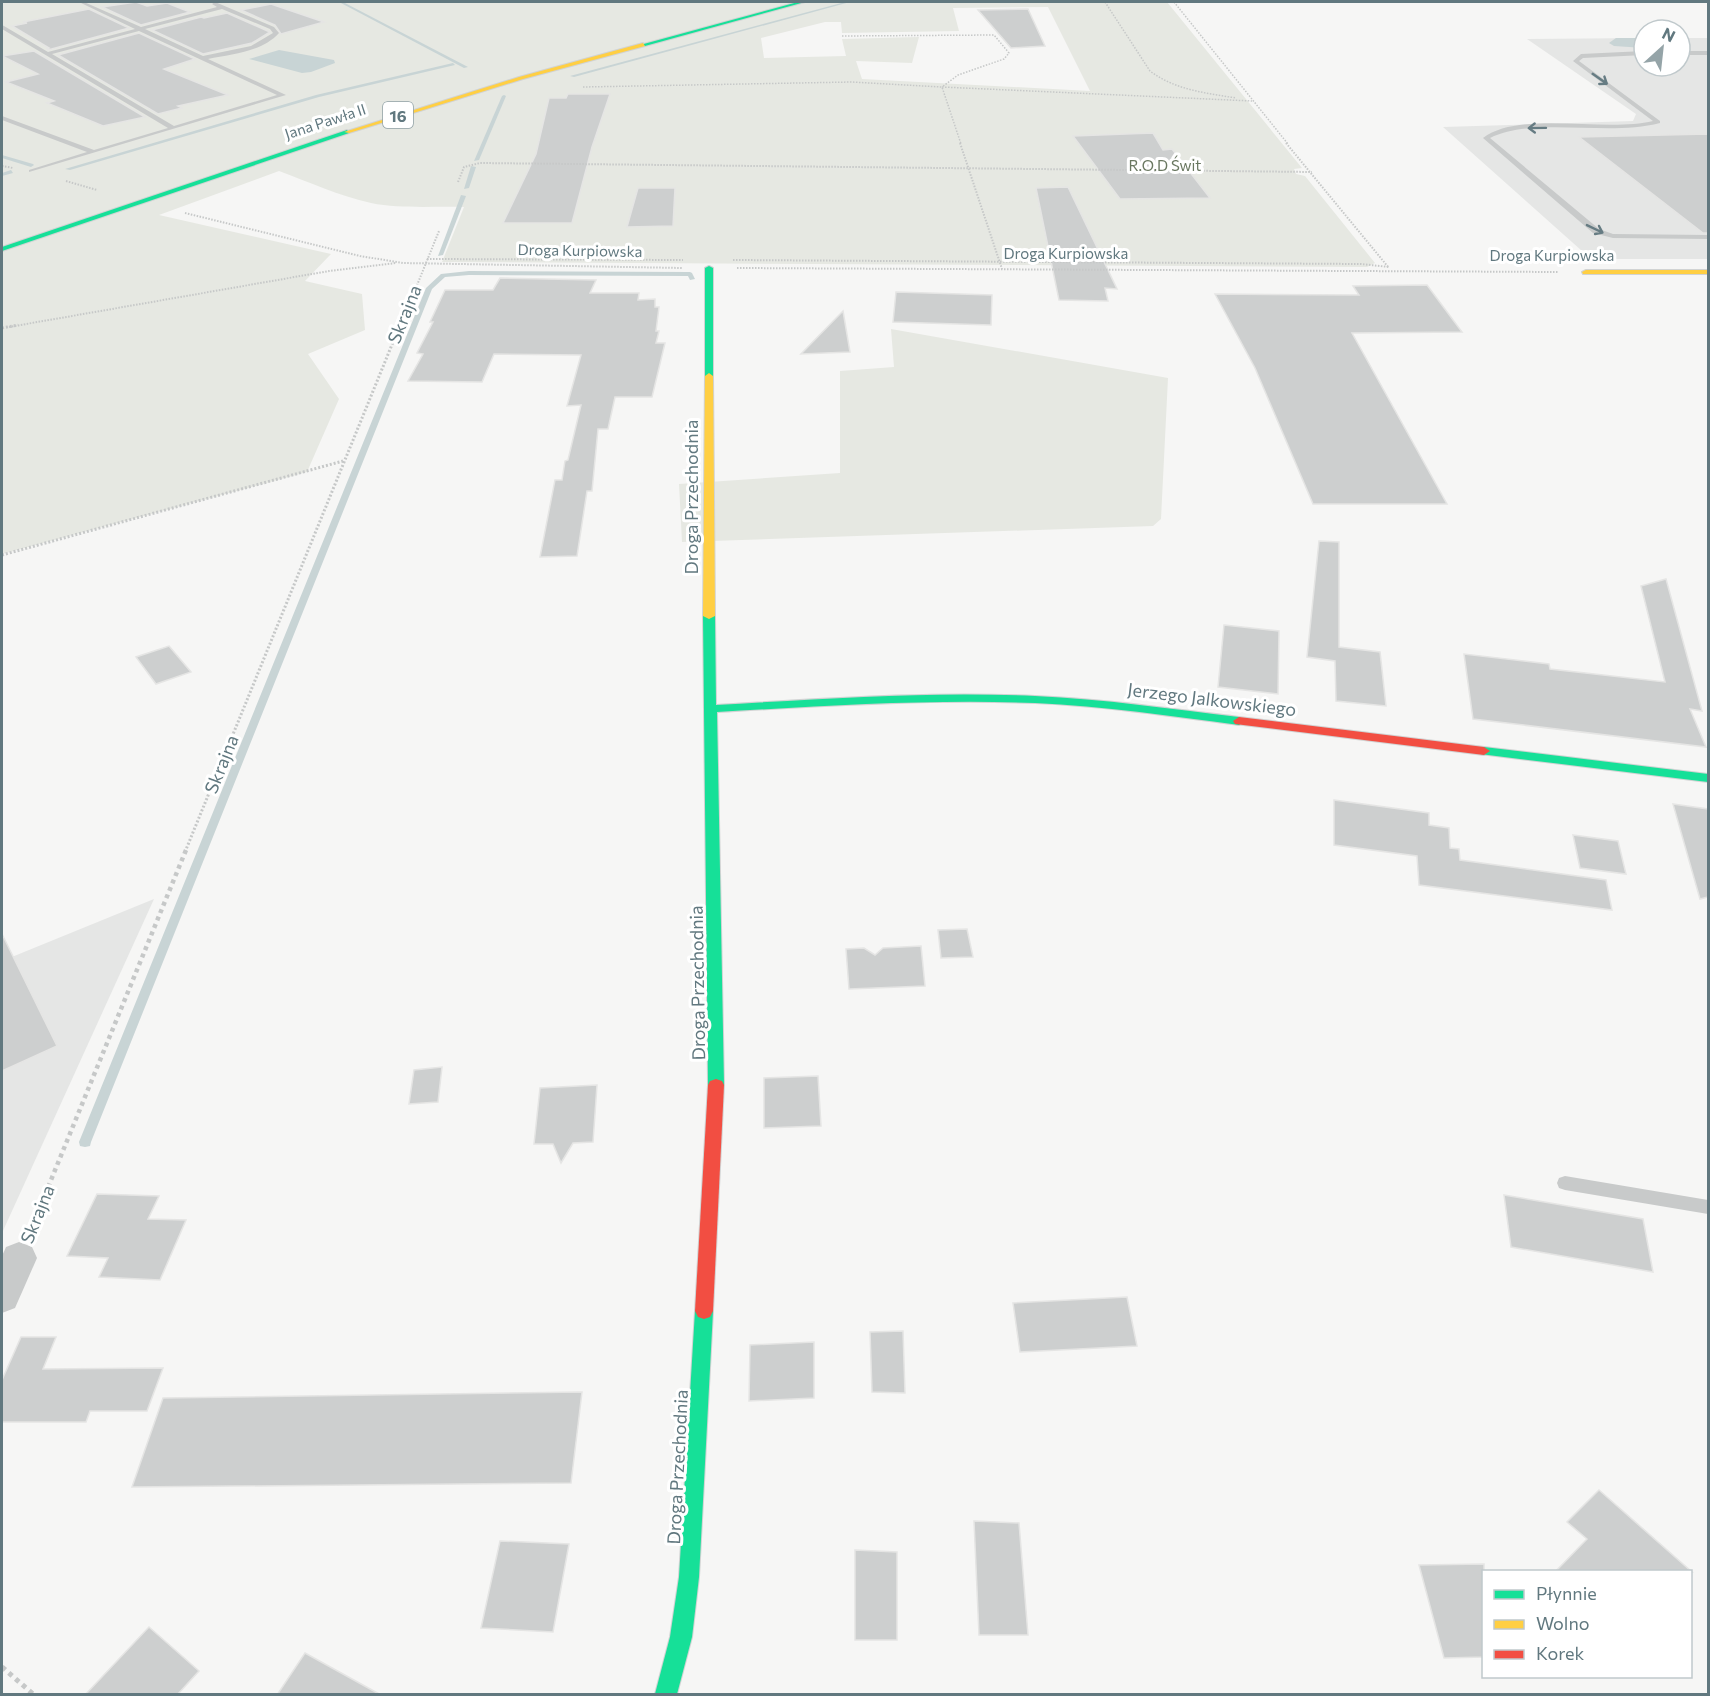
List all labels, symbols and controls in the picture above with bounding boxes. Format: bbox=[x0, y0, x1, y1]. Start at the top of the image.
north arrow bbox=[1632, 18, 1692, 78]
text: N bbox=[1659, 23, 1679, 45]
one-way arrow bbox=[1592, 73, 1608, 85]
street label: Jana Pawła II bbox=[282, 99, 368, 143]
road number: 16 bbox=[383, 102, 413, 128]
one-way arrow bbox=[1527, 123, 1547, 134]
park label: R.O.D Świt bbox=[1129, 155, 1201, 174]
one-way arrow bbox=[1586, 224, 1604, 235]
street label: Droga Kurpiowska bbox=[517, 240, 643, 260]
street label: Droga Kurpiowska bbox=[1004, 244, 1128, 262]
street label: Droga Kurpiowska bbox=[1490, 246, 1614, 264]
street label: Skrajna bbox=[382, 282, 426, 346]
street label: Droga Przechodnia bbox=[680, 419, 702, 575]
street label: Jerzego Jalkowskiego bbox=[1126, 678, 1298, 720]
street label: Skrajna bbox=[199, 732, 243, 796]
street label: Droga Przechodnia bbox=[685, 905, 709, 1061]
street label: Skrajna bbox=[15, 1182, 59, 1246]
street label: Droga Przechodnia bbox=[662, 1389, 692, 1545]
legend bbox=[1482, 1570, 1692, 1678]
text: Płynnie bbox=[1536, 1582, 1597, 1604]
text: Wolno bbox=[1536, 1612, 1590, 1634]
text: Korek bbox=[1536, 1642, 1585, 1664]

